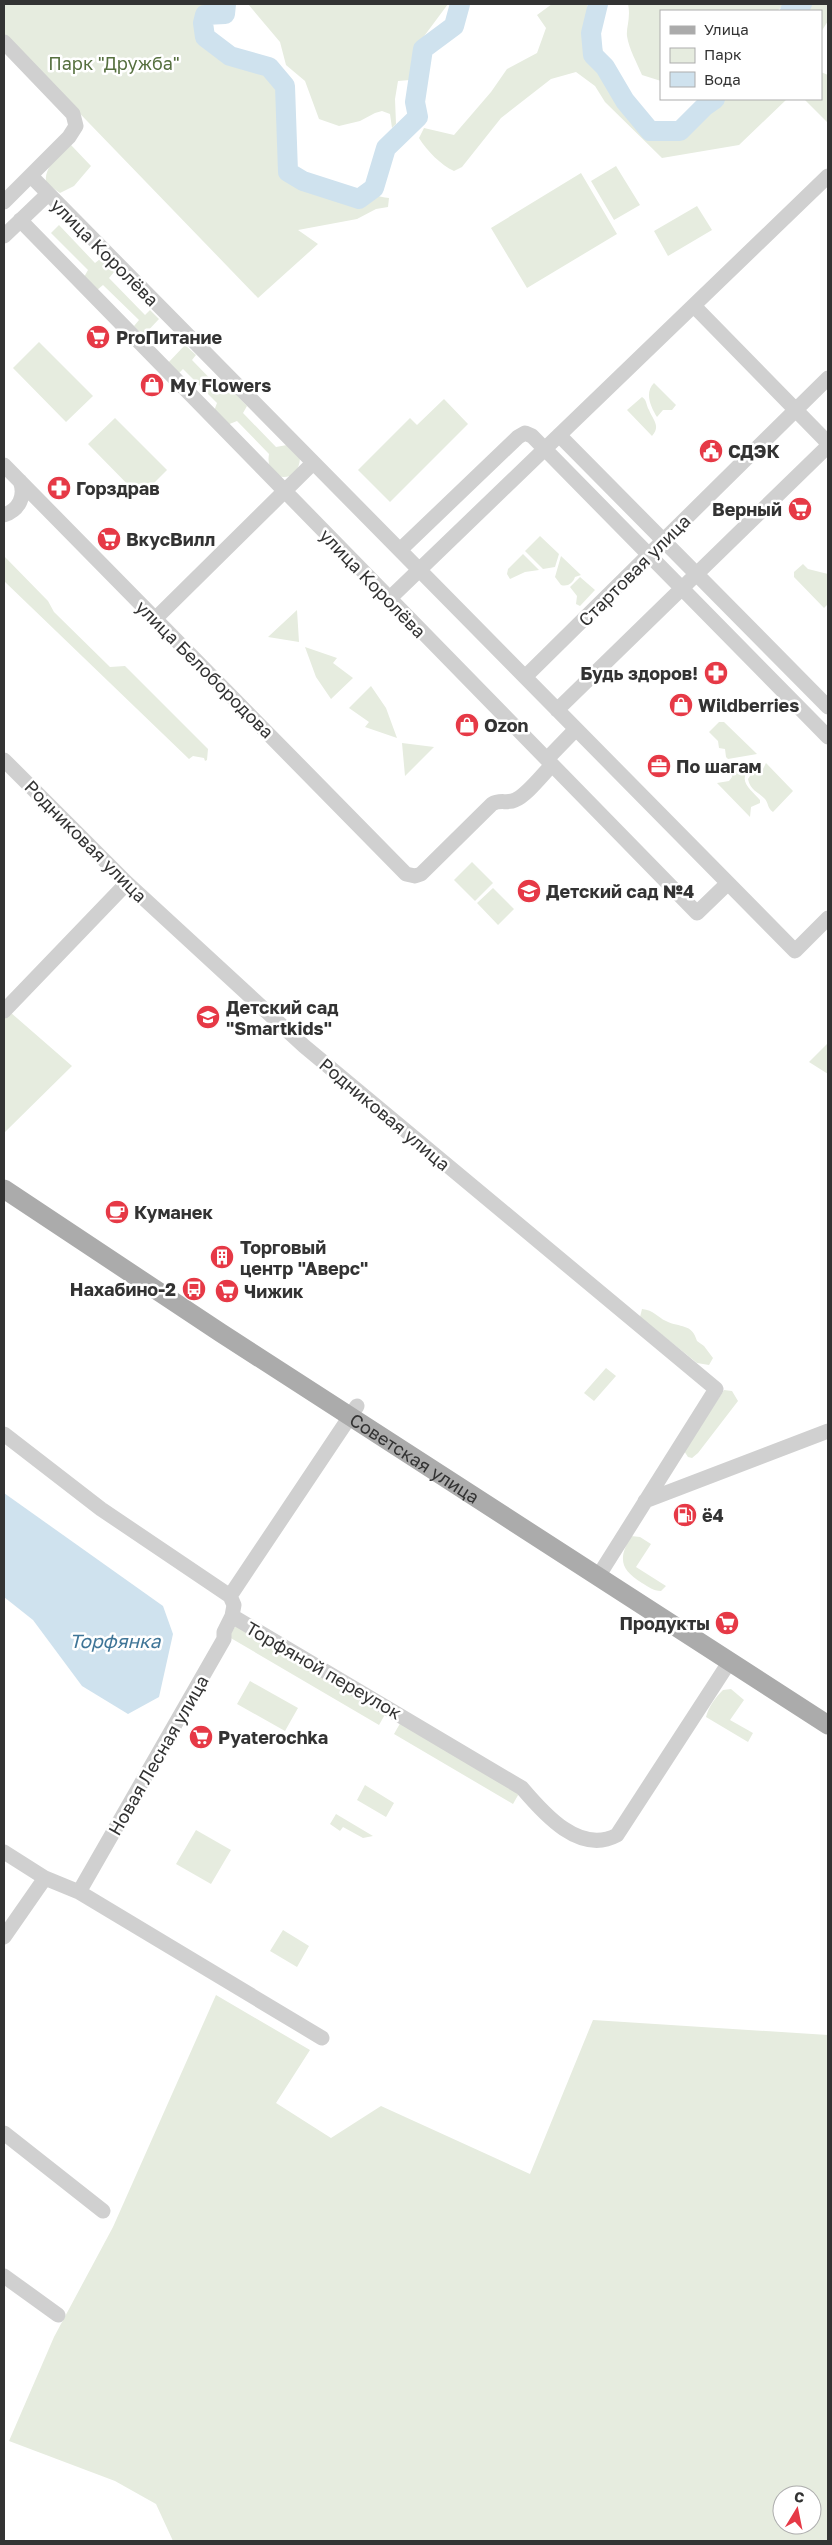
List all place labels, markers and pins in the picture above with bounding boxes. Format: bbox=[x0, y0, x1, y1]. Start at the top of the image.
supermarket icon: ProПитание bbox=[85, 324, 111, 350]
place label: ProПитание bbox=[116, 326, 222, 348]
shop icon: My Flowers bbox=[139, 372, 165, 398]
place label: My Flowers bbox=[170, 374, 271, 396]
public building icon: СДЭК bbox=[698, 438, 724, 464]
place label: СДЭК bbox=[728, 440, 780, 462]
pharmacy icon: Горздрав bbox=[46, 475, 72, 501]
place label: Горздрав bbox=[76, 477, 160, 499]
supermarket icon: Верный bbox=[787, 496, 813, 522]
place label: Верный bbox=[712, 498, 782, 520]
supermarket icon: ВкусВилл bbox=[96, 526, 122, 552]
place label: ВкусВилл bbox=[126, 528, 215, 550]
pharmacy icon: Будь здоров! bbox=[703, 660, 729, 686]
place label: Будь здоров! bbox=[580, 662, 698, 684]
shop icon: Wildberries bbox=[668, 692, 694, 718]
place label: Wildberries bbox=[698, 694, 799, 716]
shop icon: Ozon bbox=[454, 712, 480, 738]
place label: Ozon bbox=[484, 714, 529, 736]
office icon: По шагам bbox=[646, 753, 672, 779]
place label: По шагам bbox=[676, 755, 762, 777]
school or university icon: Детский сад №4 bbox=[516, 878, 542, 904]
place label: Детский сад №4 bbox=[546, 880, 694, 902]
place label: Детский сад "Smartkids" bbox=[226, 996, 338, 1039]
school or university icon: Детский сад "Smartkids" bbox=[195, 1004, 221, 1030]
cafe icon: Куманек bbox=[104, 1199, 130, 1225]
place label: Куманек bbox=[134, 1201, 213, 1223]
place label: Торговый центр "Аверс" bbox=[240, 1236, 368, 1279]
building icon: Торговый центр "Аверс" bbox=[209, 1244, 235, 1270]
bus stop icon: Нахабино-2 bbox=[181, 1276, 207, 1302]
place label: Нахабино-2 bbox=[70, 1278, 176, 1300]
supermarket icon: Чижик bbox=[214, 1278, 240, 1304]
place label: Чижик bbox=[244, 1280, 304, 1302]
fuel station icon: ё4 bbox=[672, 1502, 698, 1528]
place label: ё4 bbox=[702, 1504, 724, 1526]
supermarket icon: Продукты bbox=[714, 1610, 740, 1636]
place label: Продукты bbox=[619, 1612, 710, 1634]
supermarket icon: Pyaterochka bbox=[188, 1724, 214, 1750]
place label: Pyaterochka bbox=[218, 1726, 328, 1748]

